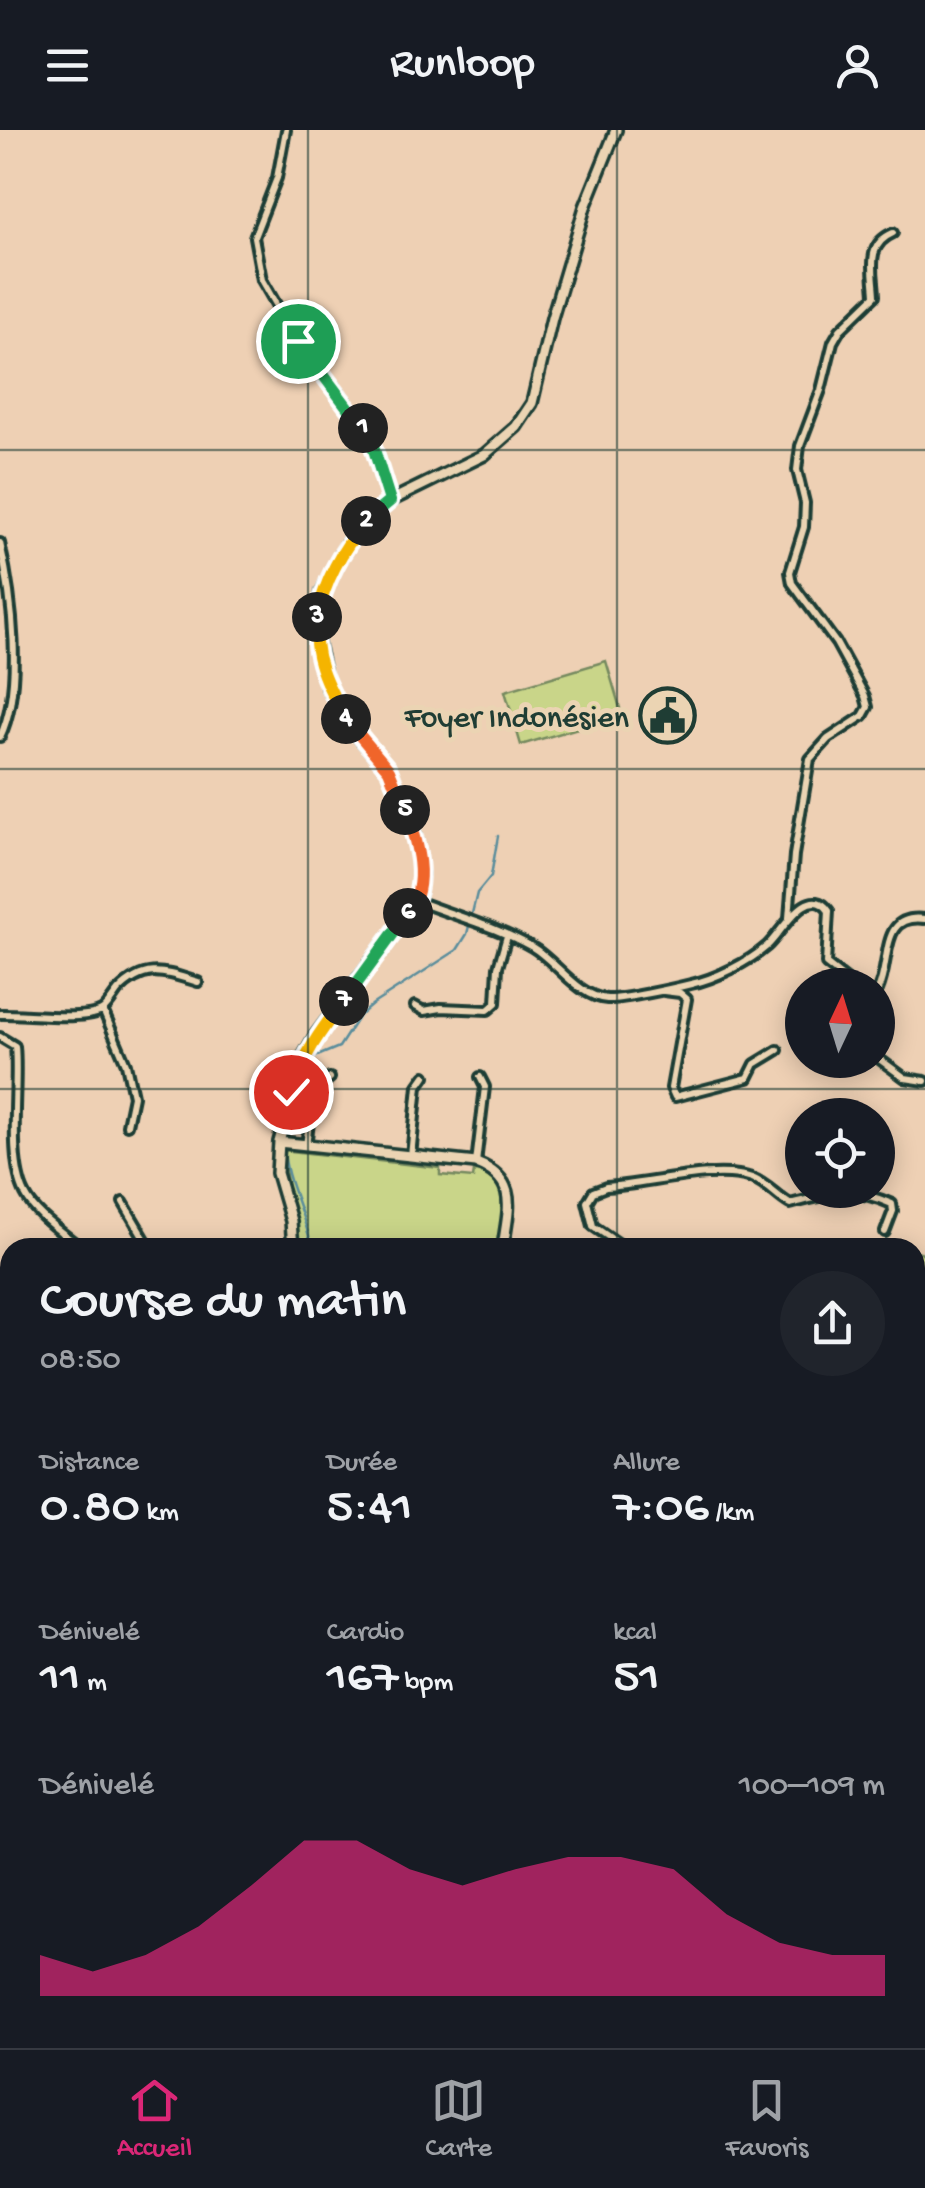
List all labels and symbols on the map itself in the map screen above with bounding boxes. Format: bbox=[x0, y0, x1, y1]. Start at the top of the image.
pin bbox=[256, 299, 341, 384]
pin: 1 bbox=[338, 403, 388, 453]
pin: 2 bbox=[341, 496, 391, 546]
pin: 3 bbox=[292, 592, 342, 642]
public building icon: Foyer Indonésien bbox=[638, 685, 698, 745]
pin: 4 bbox=[321, 694, 371, 744]
place label: Foyer Indonésien bbox=[403, 701, 629, 739]
pin: 5 bbox=[380, 785, 430, 835]
pin: 6 bbox=[383, 888, 433, 938]
north arrow bbox=[785, 968, 895, 1078]
pin: 7 bbox=[319, 976, 369, 1026]
pin bbox=[249, 1050, 334, 1135]

